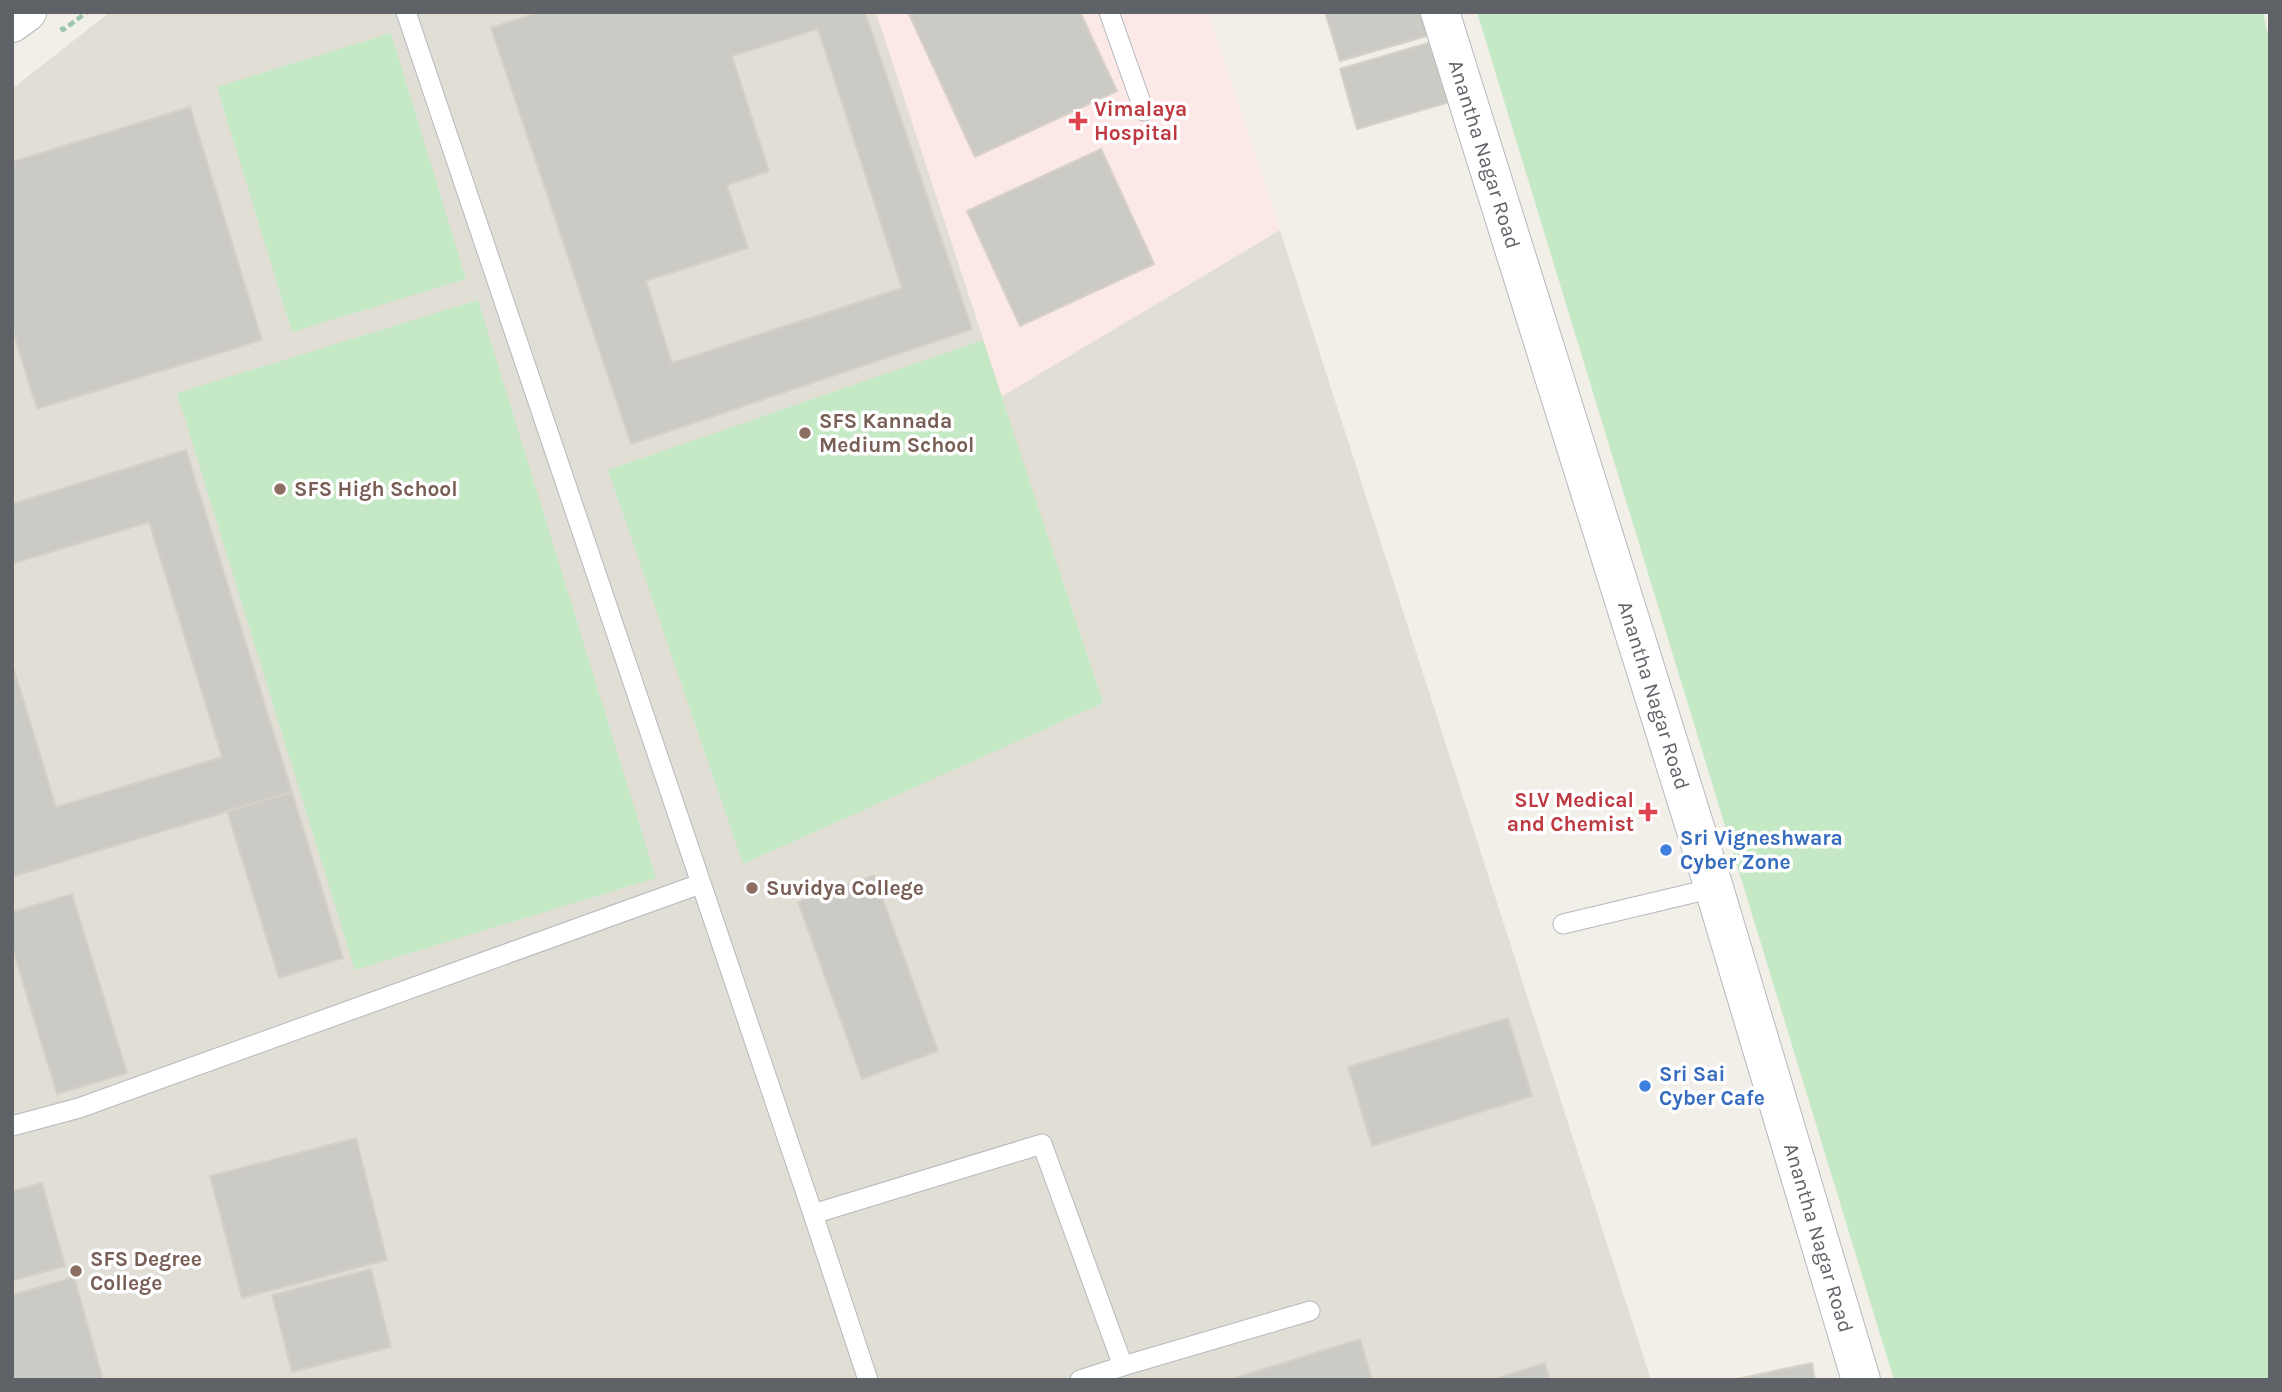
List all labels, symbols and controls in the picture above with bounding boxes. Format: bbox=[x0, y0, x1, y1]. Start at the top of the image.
street label: Anantha Nagar Road bbox=[1444, 57, 1525, 252]
place label: Vimalaya Hospital bbox=[1094, 97, 1187, 145]
marker: Vimalaya Hospital bbox=[1068, 111, 1088, 131]
place label: SFS Kannada Medium School bbox=[819, 409, 974, 457]
marker: SFS Kannada Medium School bbox=[797, 425, 813, 441]
place label: SFS High School bbox=[294, 477, 458, 501]
marker: SFS High School bbox=[272, 481, 288, 497]
street label: Anantha Nagar Road bbox=[1613, 598, 1695, 793]
place label: SLV Medical and Chemist bbox=[1507, 788, 1634, 836]
marker: SLV Medical and Chemist bbox=[1640, 804, 1656, 820]
place label: Sri Vigneshwara Cyber Zone bbox=[1680, 826, 1843, 874]
marker: Sri Vigneshwara Cyber Zone bbox=[1658, 842, 1674, 858]
place label: Suvidya College bbox=[766, 876, 924, 900]
marker: Suvidya College bbox=[744, 880, 760, 896]
place label: Sri Sai Cyber Cafe bbox=[1659, 1062, 1765, 1110]
marker: Sri Sai Cyber Cafe bbox=[1637, 1078, 1653, 1094]
street label: Anantha Nagar Road bbox=[1779, 1140, 1858, 1335]
place label: SFS Degree College bbox=[90, 1247, 202, 1295]
marker: SFS Degree College bbox=[68, 1263, 84, 1279]

